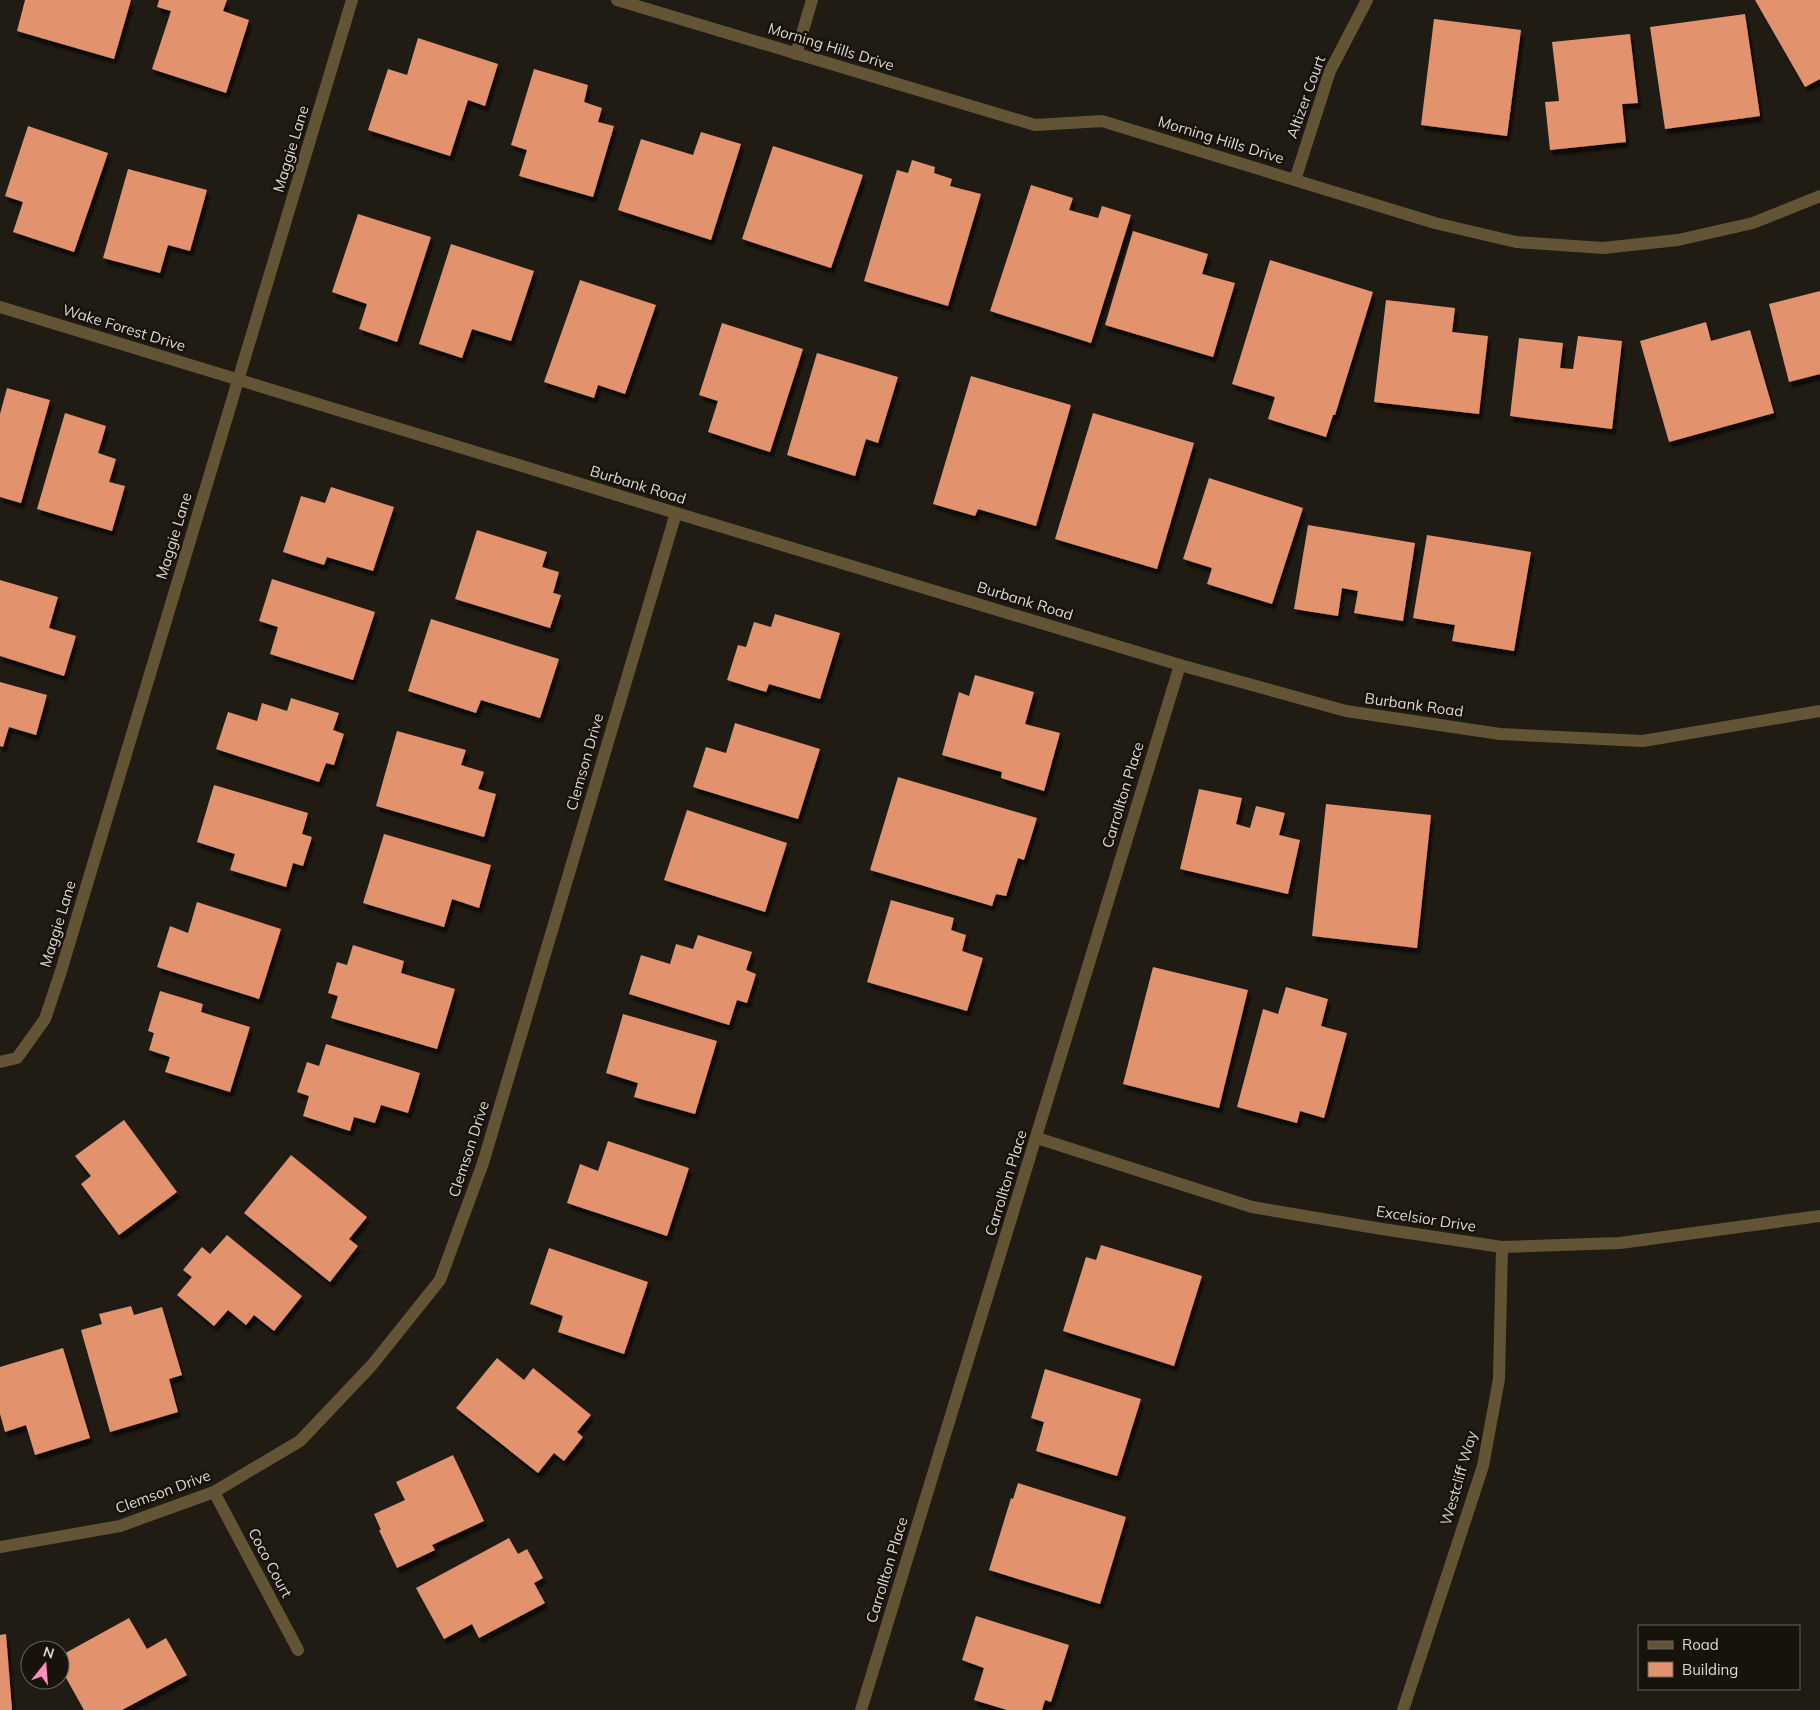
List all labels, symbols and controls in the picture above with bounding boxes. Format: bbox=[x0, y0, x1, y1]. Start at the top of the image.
street label: Morning Hills Drive bbox=[766, 18, 896, 75]
street label: Altizer Court bbox=[1282, 53, 1329, 141]
street label: Maggie Lane bbox=[268, 103, 313, 195]
street label: Morning Hills Drive bbox=[1156, 111, 1286, 168]
street label: Wake Forest Drive bbox=[60, 300, 188, 355]
street label: Burbank Road bbox=[588, 461, 689, 508]
street label: Maggie Lane bbox=[151, 490, 196, 582]
street label: Burbank Road bbox=[975, 577, 1076, 624]
street label: Burbank Road bbox=[1363, 688, 1465, 721]
street label: Clemson Drive bbox=[562, 711, 607, 813]
street label: Carrollton Place bbox=[1097, 740, 1148, 850]
street label: Maggie Lane bbox=[35, 878, 80, 970]
street label: Clemson Drive bbox=[444, 1098, 493, 1199]
street label: Carrollton Place bbox=[980, 1128, 1031, 1238]
street label: Excelsior Drive bbox=[1375, 1201, 1477, 1236]
street label: Westcliff Way bbox=[1436, 1428, 1481, 1527]
street label: Clemson Drive bbox=[113, 1465, 213, 1518]
street label: Carrollton Place bbox=[861, 1515, 912, 1625]
street label: Coco Court bbox=[244, 1525, 297, 1601]
legend bbox=[1638, 1625, 1800, 1690]
text: Road bbox=[1682, 1635, 1719, 1654]
north arrow bbox=[20, 1640, 70, 1690]
text: N bbox=[41, 1642, 56, 1663]
text: Building bbox=[1682, 1660, 1738, 1679]

